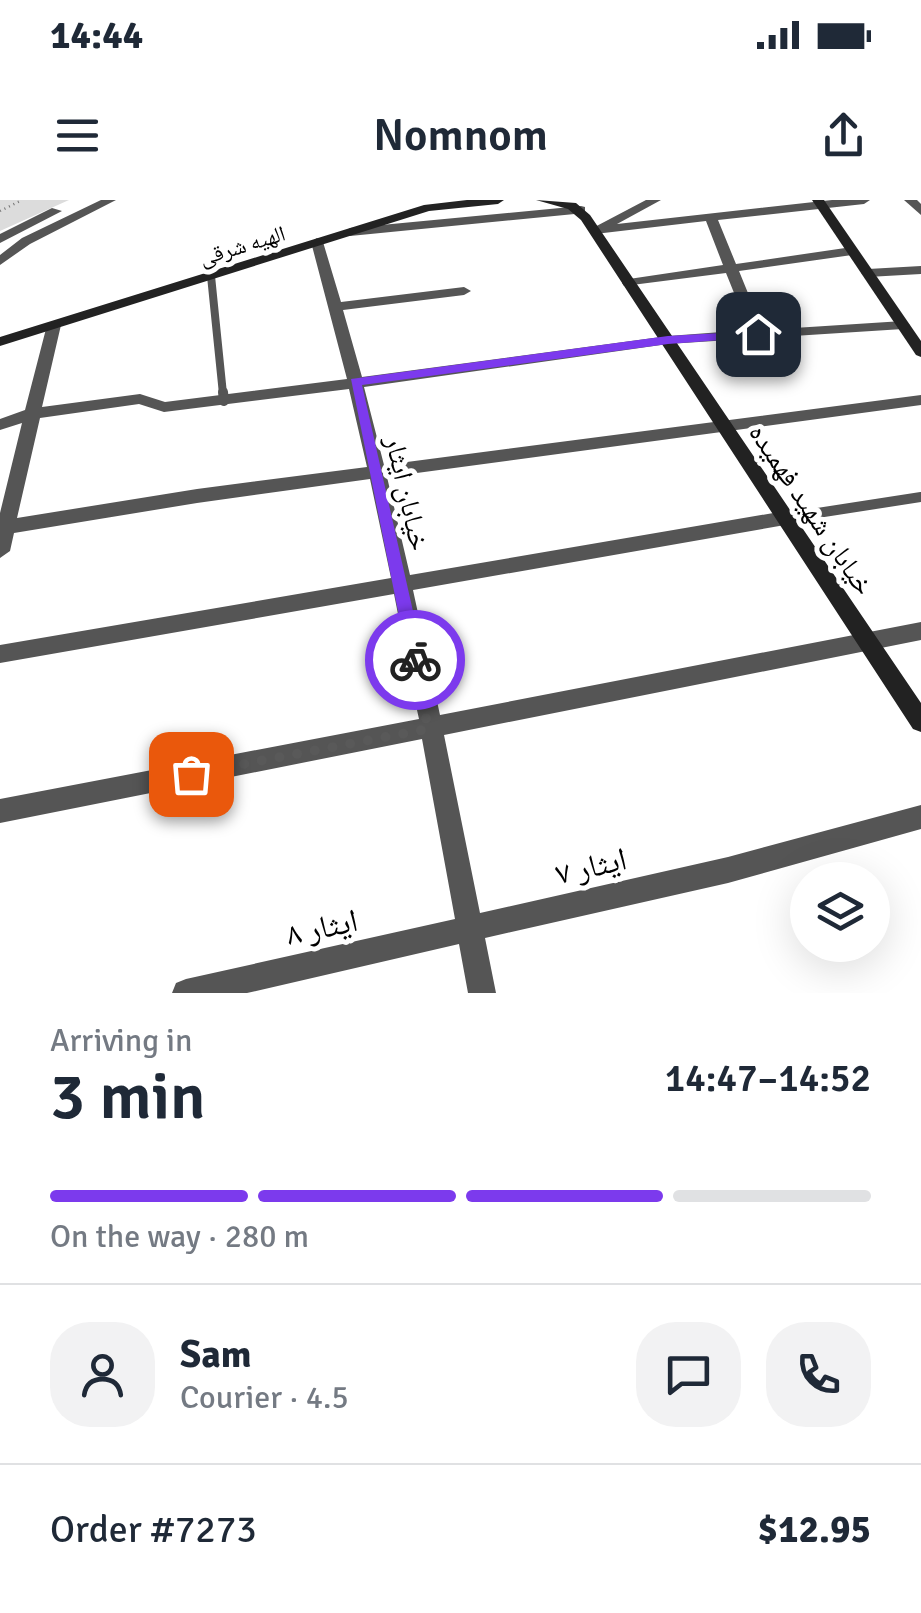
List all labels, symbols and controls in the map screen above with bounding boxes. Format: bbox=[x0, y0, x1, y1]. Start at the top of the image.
text: 14:44 bbox=[50, 12, 143, 59]
icon: menu bbox=[50, 108, 105, 163]
text: Nomnom bbox=[373, 108, 548, 163]
icon: share bbox=[816, 108, 871, 163]
street label: الهیه شرقی bbox=[196, 220, 289, 271]
pin bbox=[716, 292, 801, 377]
icon: home bbox=[731, 307, 786, 362]
street label: خیابان شهید فهمیده bbox=[741, 417, 881, 602]
street label: خیابان ایثار bbox=[377, 432, 437, 554]
courier bbox=[365, 610, 465, 710]
icon: bike bbox=[388, 633, 443, 688]
pin bbox=[149, 732, 234, 817]
icon: bag bbox=[164, 747, 219, 802]
street label: ایثار ۷ bbox=[552, 839, 631, 894]
map controls bbox=[790, 862, 890, 962]
button: layers bbox=[790, 862, 890, 962]
street label: ایثار ۸ bbox=[283, 901, 361, 954]
text: Arriving in bbox=[50, 1021, 192, 1060]
text: 14:47–14:52 bbox=[665, 1055, 871, 1102]
text: 3 min bbox=[50, 1057, 206, 1137]
text: On the way · 280 m bbox=[50, 1217, 309, 1256]
button: person bbox=[50, 1322, 155, 1427]
button: chat bbox=[636, 1322, 741, 1427]
button: phone bbox=[766, 1322, 871, 1427]
text: Sam bbox=[180, 1331, 251, 1378]
text: Courier · 4.5 bbox=[180, 1378, 349, 1417]
text: Order #7273 bbox=[50, 1506, 257, 1553]
text: $12.95 bbox=[758, 1506, 871, 1553]

